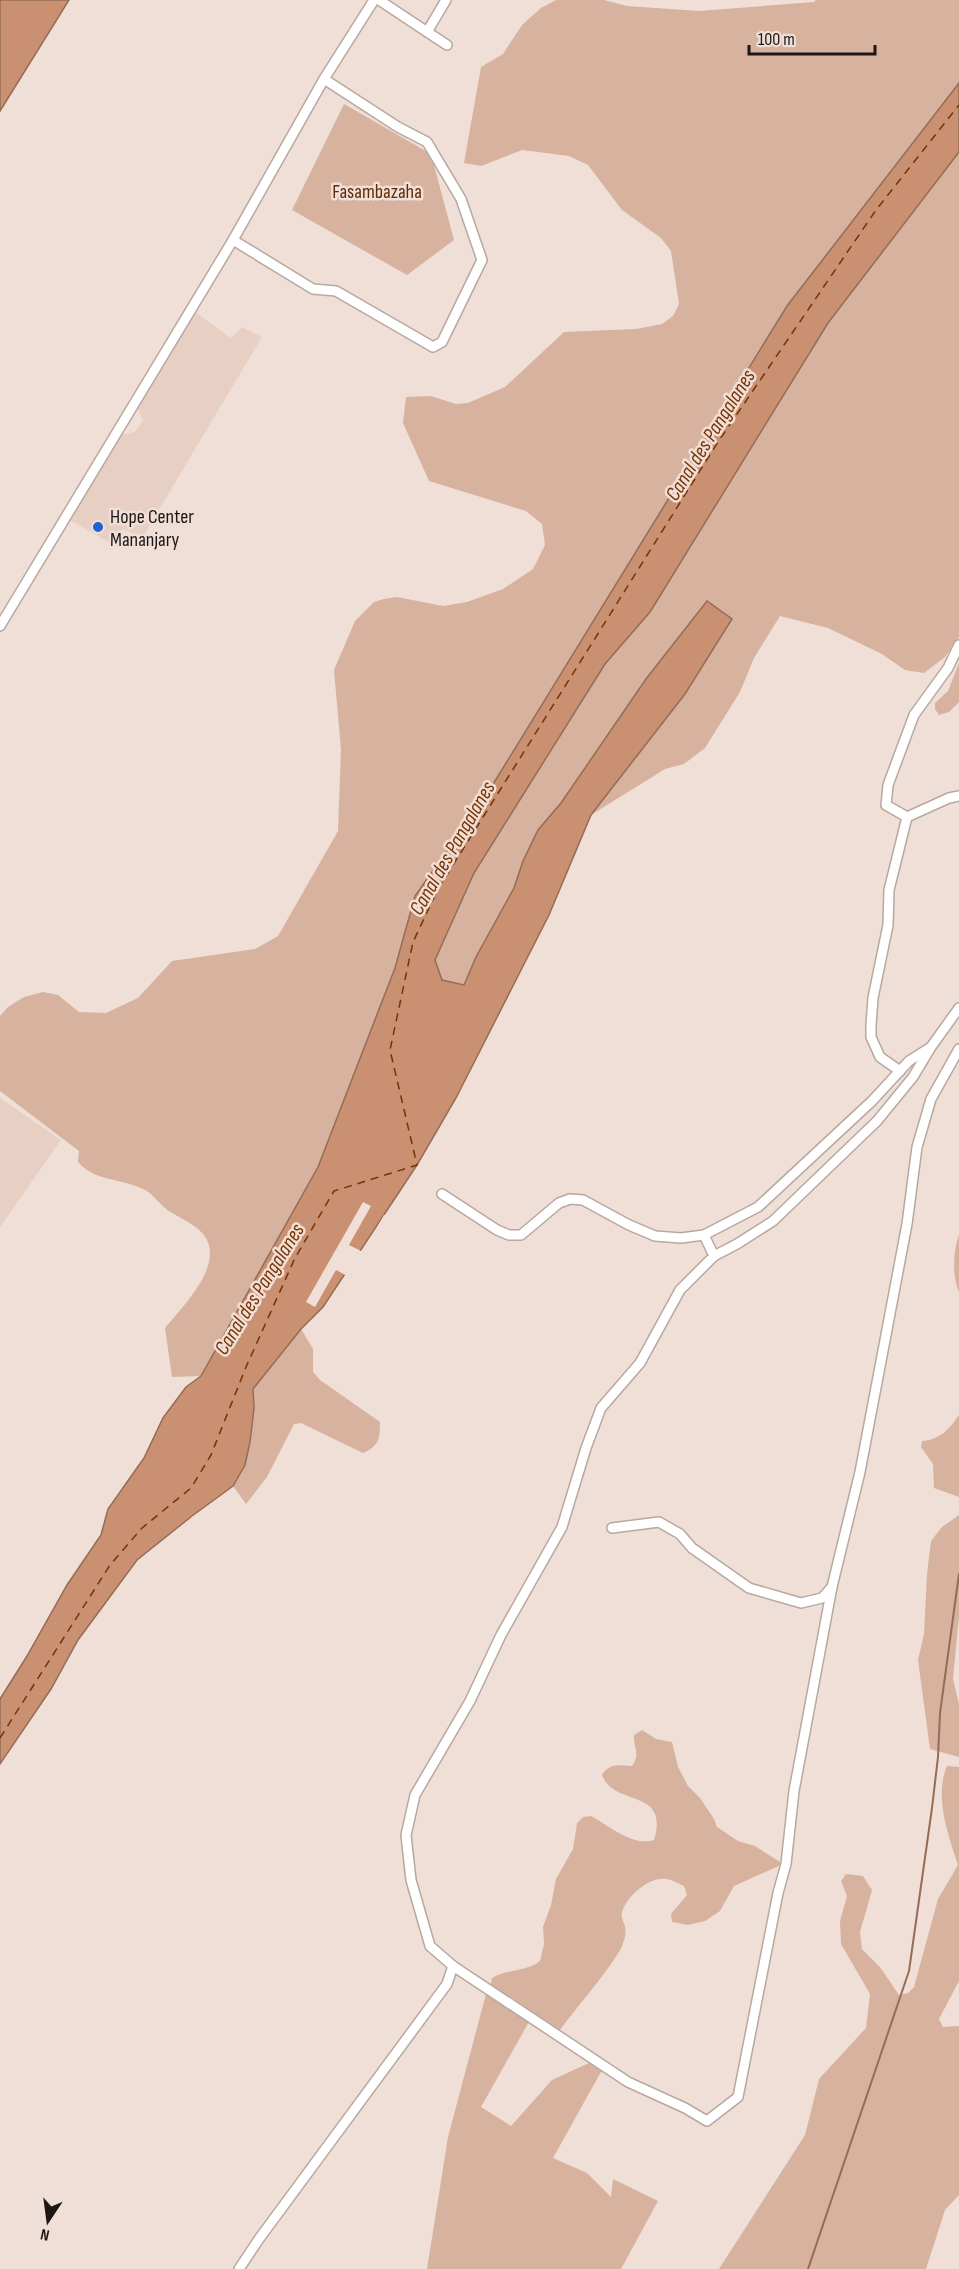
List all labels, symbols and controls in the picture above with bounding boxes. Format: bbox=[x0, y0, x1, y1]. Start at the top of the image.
scale bar bbox=[749, 18, 875, 56]
text: 100 m bbox=[758, 29, 795, 50]
park label: Fasambazaha bbox=[332, 180, 422, 204]
water label: Canal des Pangalanes bbox=[660, 365, 761, 505]
place label: Hope Center Mananjary bbox=[110, 505, 194, 552]
marker: Hope Center Mananjary bbox=[91, 520, 105, 534]
water label: Canal des Pangalanes bbox=[404, 777, 501, 919]
water label: Canal des Pangalanes bbox=[209, 1219, 310, 1359]
north arrow bbox=[18, 2191, 78, 2251]
text: N bbox=[39, 2224, 51, 2244]

